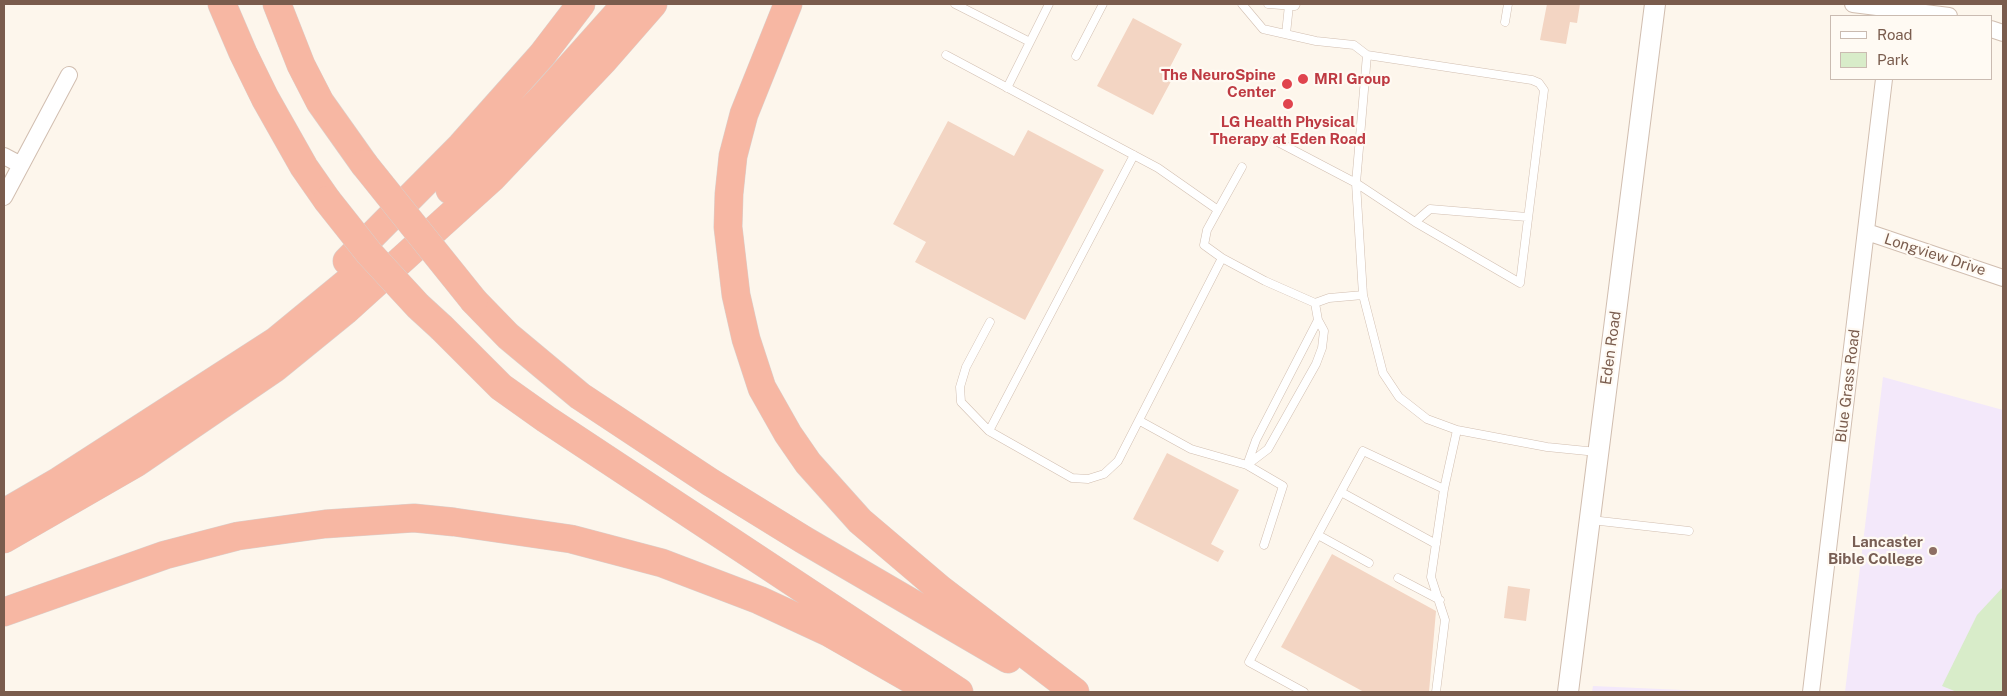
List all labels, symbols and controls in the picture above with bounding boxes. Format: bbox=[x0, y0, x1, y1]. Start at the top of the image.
legend bbox=[1830, 15, 1992, 80]
text: Road bbox=[1877, 26, 1913, 43]
text: Park bbox=[1877, 51, 1909, 68]
place label: The NeuroSpine Center bbox=[1161, 66, 1276, 101]
place label: MRI Group bbox=[1314, 70, 1390, 88]
marker: MRI Group bbox=[1296, 72, 1310, 86]
marker: The NeuroSpine Center bbox=[1280, 77, 1294, 91]
marker: LG Health Physical Therapy at Eden Road bbox=[1281, 97, 1295, 111]
place label: LG Health Physical Therapy at Eden Road bbox=[1210, 113, 1366, 148]
street label: Longview Drive bbox=[1882, 230, 1988, 280]
street label: Eden Road bbox=[1597, 310, 1625, 386]
street label: Blue Grass Road bbox=[1832, 328, 1864, 444]
place label: Lancaster Bible College bbox=[1828, 533, 1923, 568]
marker: Lancaster Bible College bbox=[1927, 545, 1939, 557]

